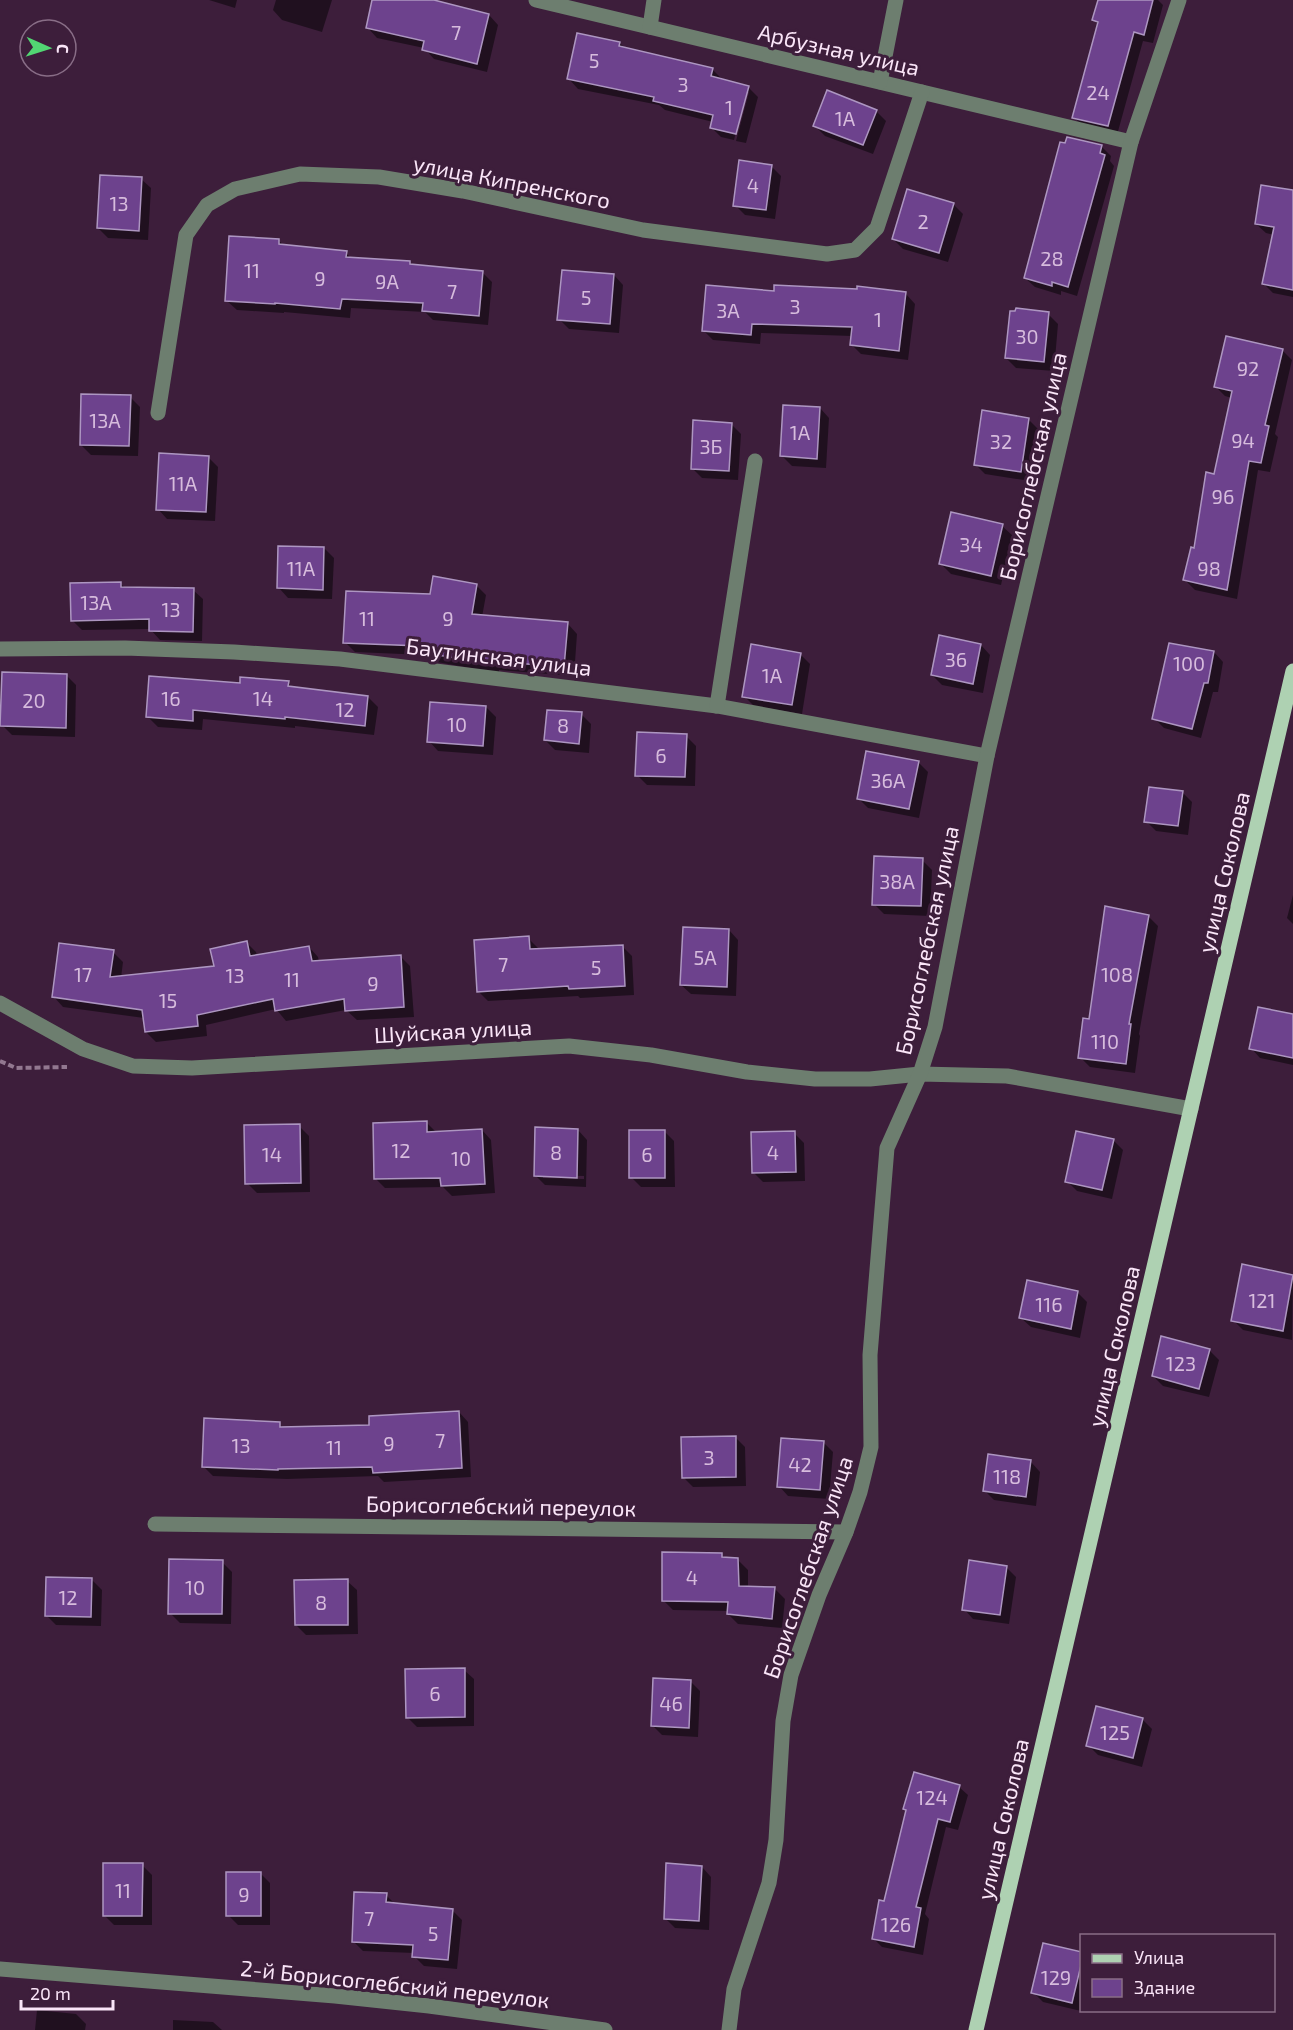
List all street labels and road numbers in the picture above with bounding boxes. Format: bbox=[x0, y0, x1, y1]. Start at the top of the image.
street label: Арбузная улица bbox=[756, 18, 922, 81]
street label: улица Кипренского bbox=[411, 149, 613, 214]
street label: Борисоглебская улица bbox=[993, 349, 1072, 583]
street label: Баутинская улица bbox=[405, 632, 593, 681]
street label: улица Соколова bbox=[1192, 789, 1255, 955]
street label: Борисоглебская улица bbox=[889, 823, 964, 1057]
street label: Шуйская улица bbox=[373, 1013, 533, 1048]
street label: улица Соколова bbox=[1082, 1263, 1145, 1429]
street label: Борисоглебская улица bbox=[757, 1452, 858, 1682]
street label: Борисоглебский переулок bbox=[366, 1490, 637, 1521]
street label: улица Соколова bbox=[971, 1736, 1034, 1902]
street label: 2-й Борисоглебский переулок bbox=[239, 1954, 551, 2013]

